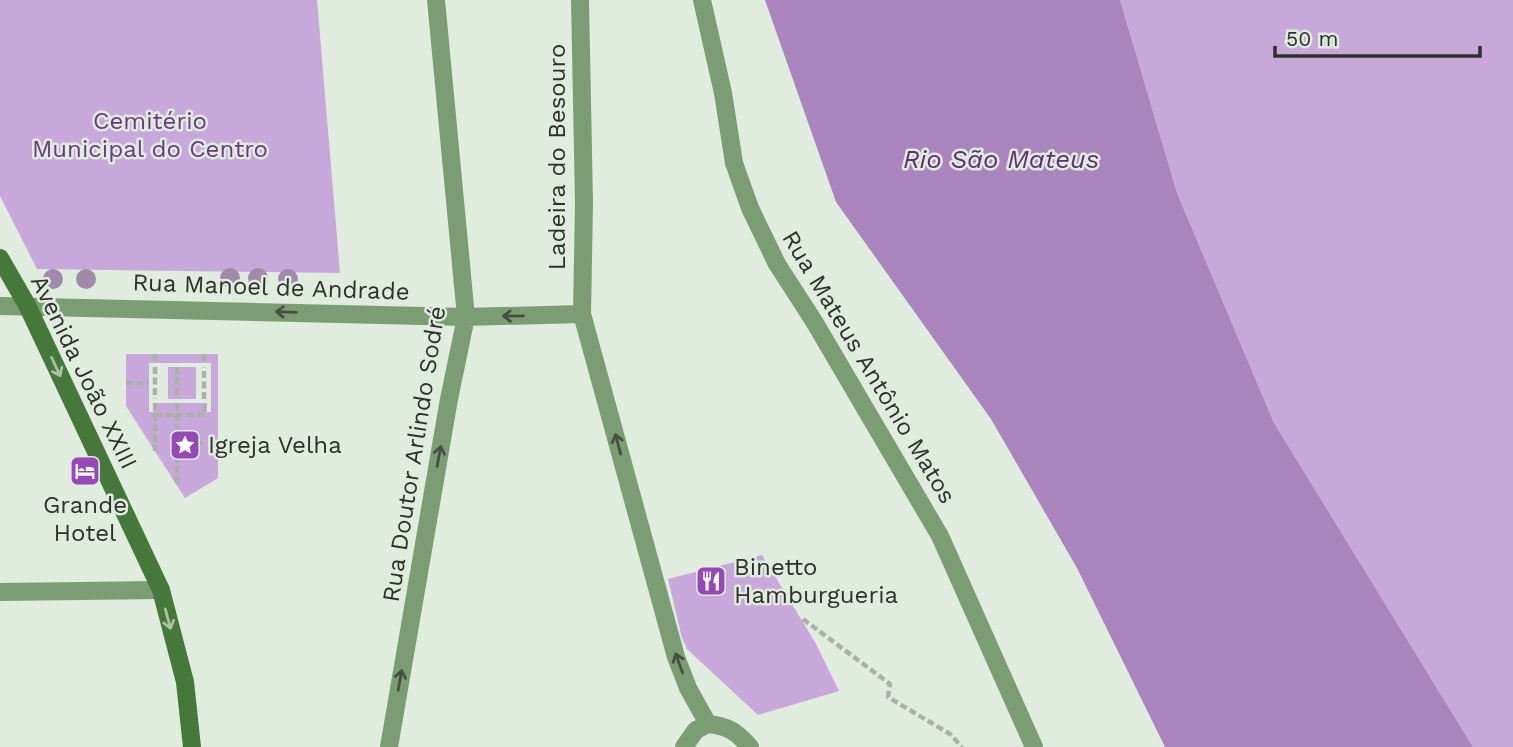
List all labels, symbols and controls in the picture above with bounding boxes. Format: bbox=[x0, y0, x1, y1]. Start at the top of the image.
scale bar bbox=[1275, 14, 1480, 58]
text: 50 m bbox=[1286, 26, 1338, 51]
street label: Ladeira do Besouro bbox=[543, 44, 571, 270]
park label: Cemitério Municipal do Centro bbox=[32, 107, 268, 163]
water label: Rio São Mateus bbox=[903, 144, 1099, 174]
street label: Rua Mateus Antônio Matos bbox=[776, 226, 962, 508]
street label: Rua Manoel de Andrade bbox=[132, 268, 410, 306]
street label: Avenida João XXIII bbox=[25, 271, 143, 473]
street label: Rua Doutor Arlindo Sodré bbox=[377, 304, 451, 604]
one-way arrow bbox=[275, 305, 298, 319]
one-way arrow bbox=[502, 309, 525, 323]
one-way arrow bbox=[50, 356, 63, 377]
place icon: Igreja Velha bbox=[168, 428, 202, 462]
place label: Igreja Velha bbox=[208, 431, 342, 459]
one-way arrow bbox=[610, 433, 623, 455]
one-way arrow bbox=[433, 445, 446, 468]
hotel icon: Grande Hotel bbox=[68, 454, 102, 488]
place label: Grande Hotel bbox=[43, 491, 127, 547]
place label: Binetto Hamburgueria bbox=[734, 553, 898, 609]
restaurant icon: Binetto Hamburgueria bbox=[694, 564, 728, 598]
one-way arrow bbox=[162, 607, 175, 630]
one-way arrow bbox=[672, 652, 684, 674]
one-way arrow bbox=[394, 669, 407, 692]

